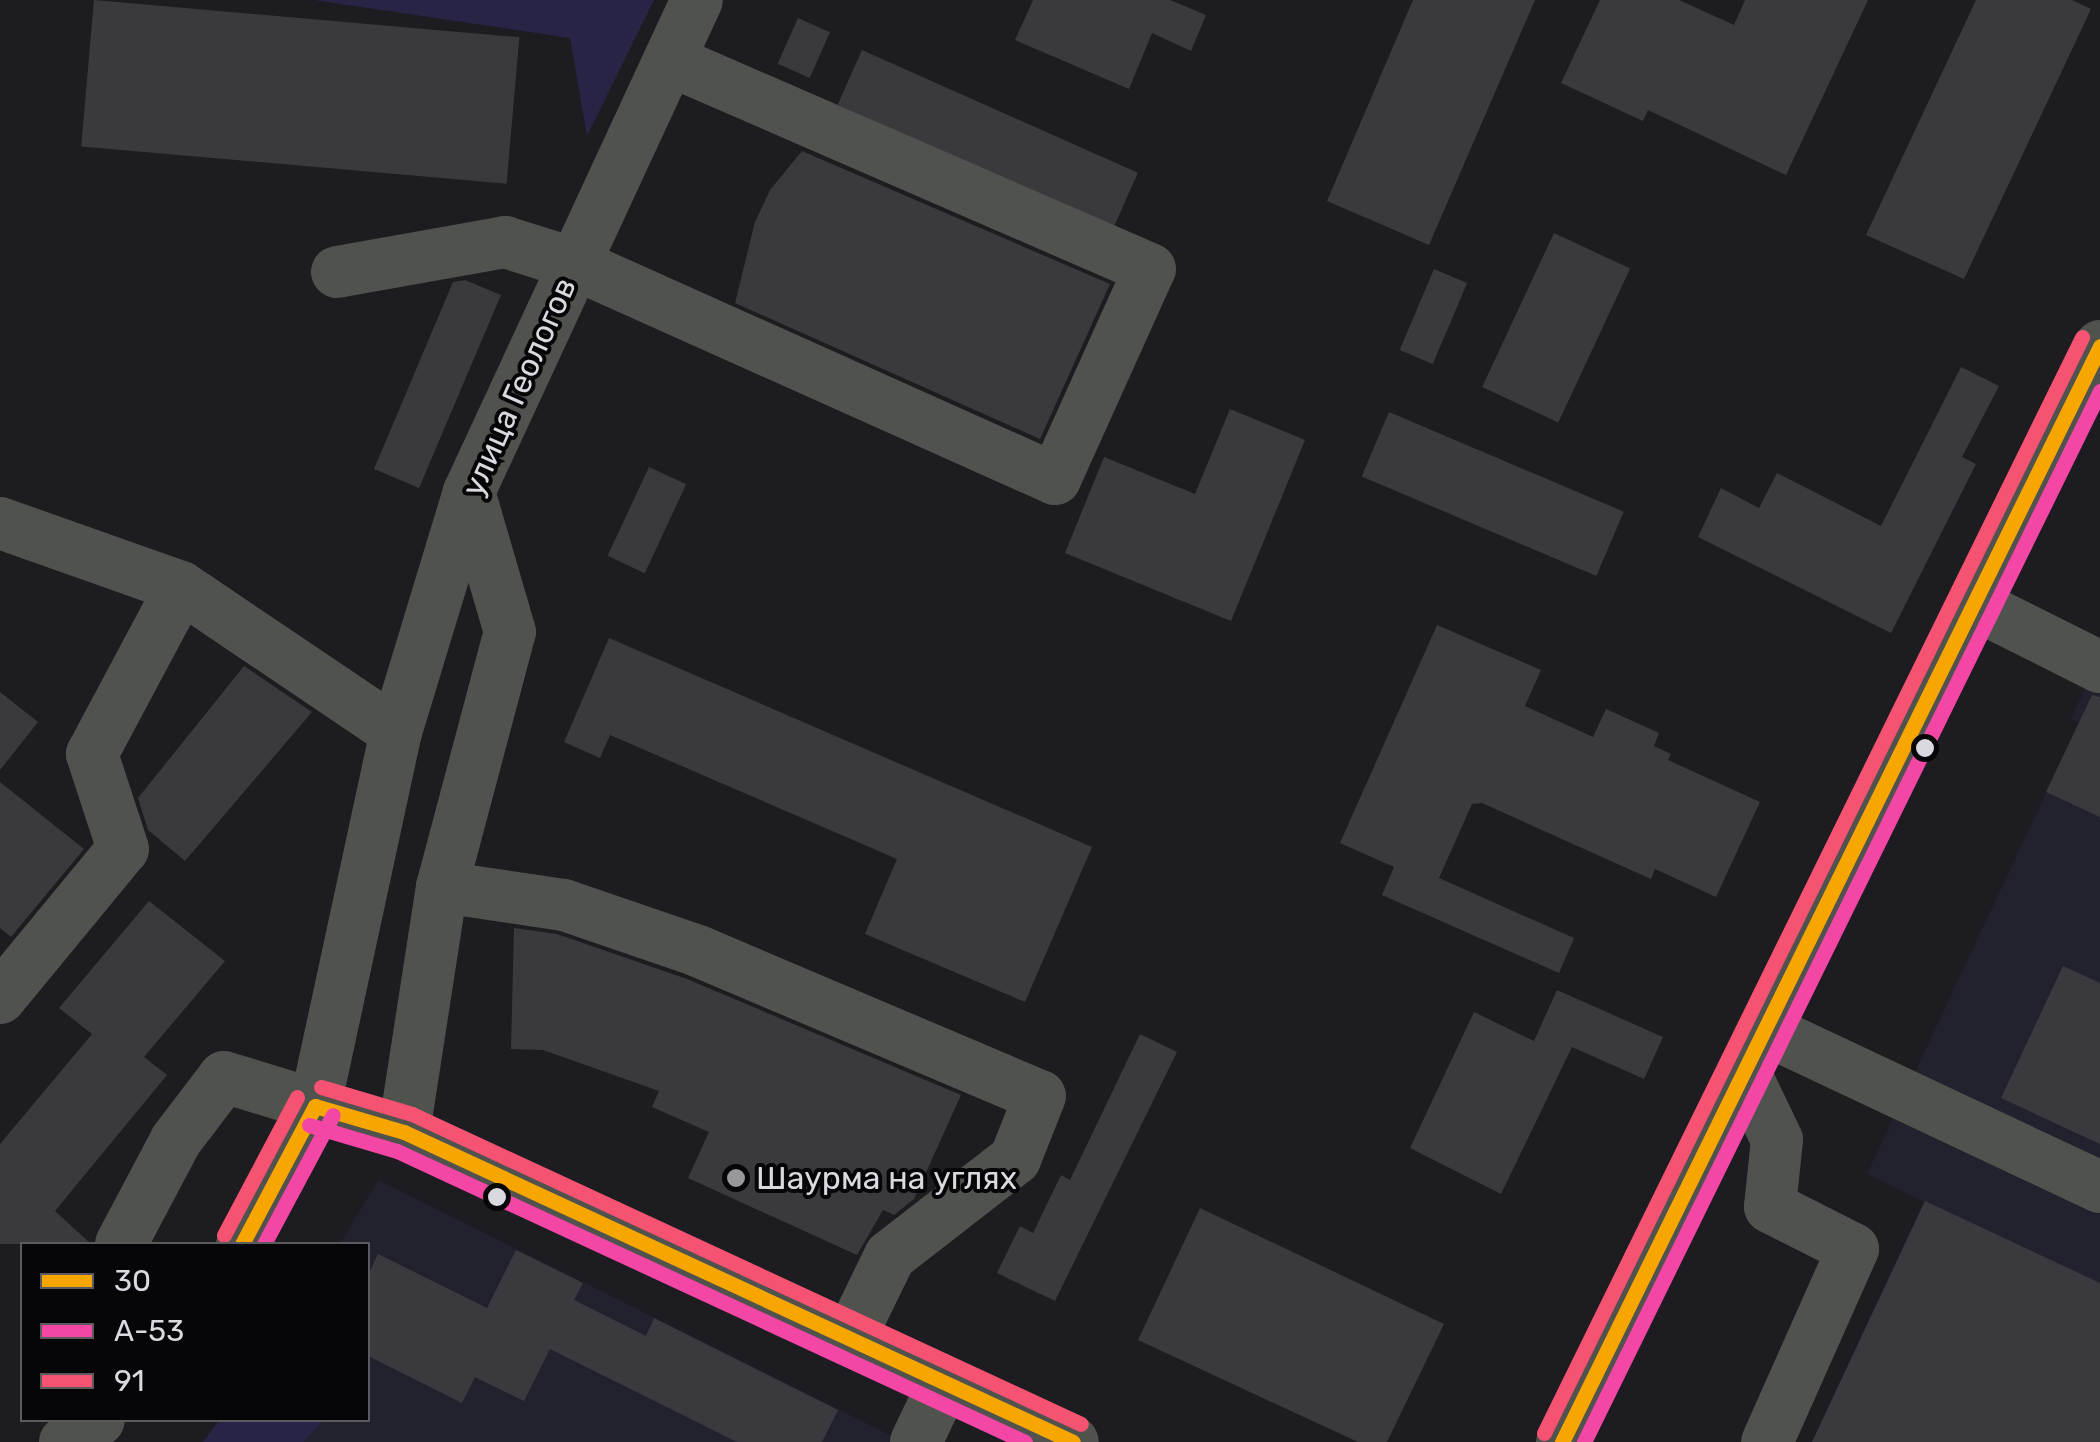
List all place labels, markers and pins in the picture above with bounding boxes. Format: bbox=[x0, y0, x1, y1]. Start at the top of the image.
unlabelled marker bbox=[1915, 738, 1935, 758]
place label: Шаурма на углях bbox=[756, 1159, 1017, 1197]
marker: Шаурма на углях bbox=[725, 1167, 747, 1189]
unlabelled marker bbox=[487, 1187, 507, 1207]

